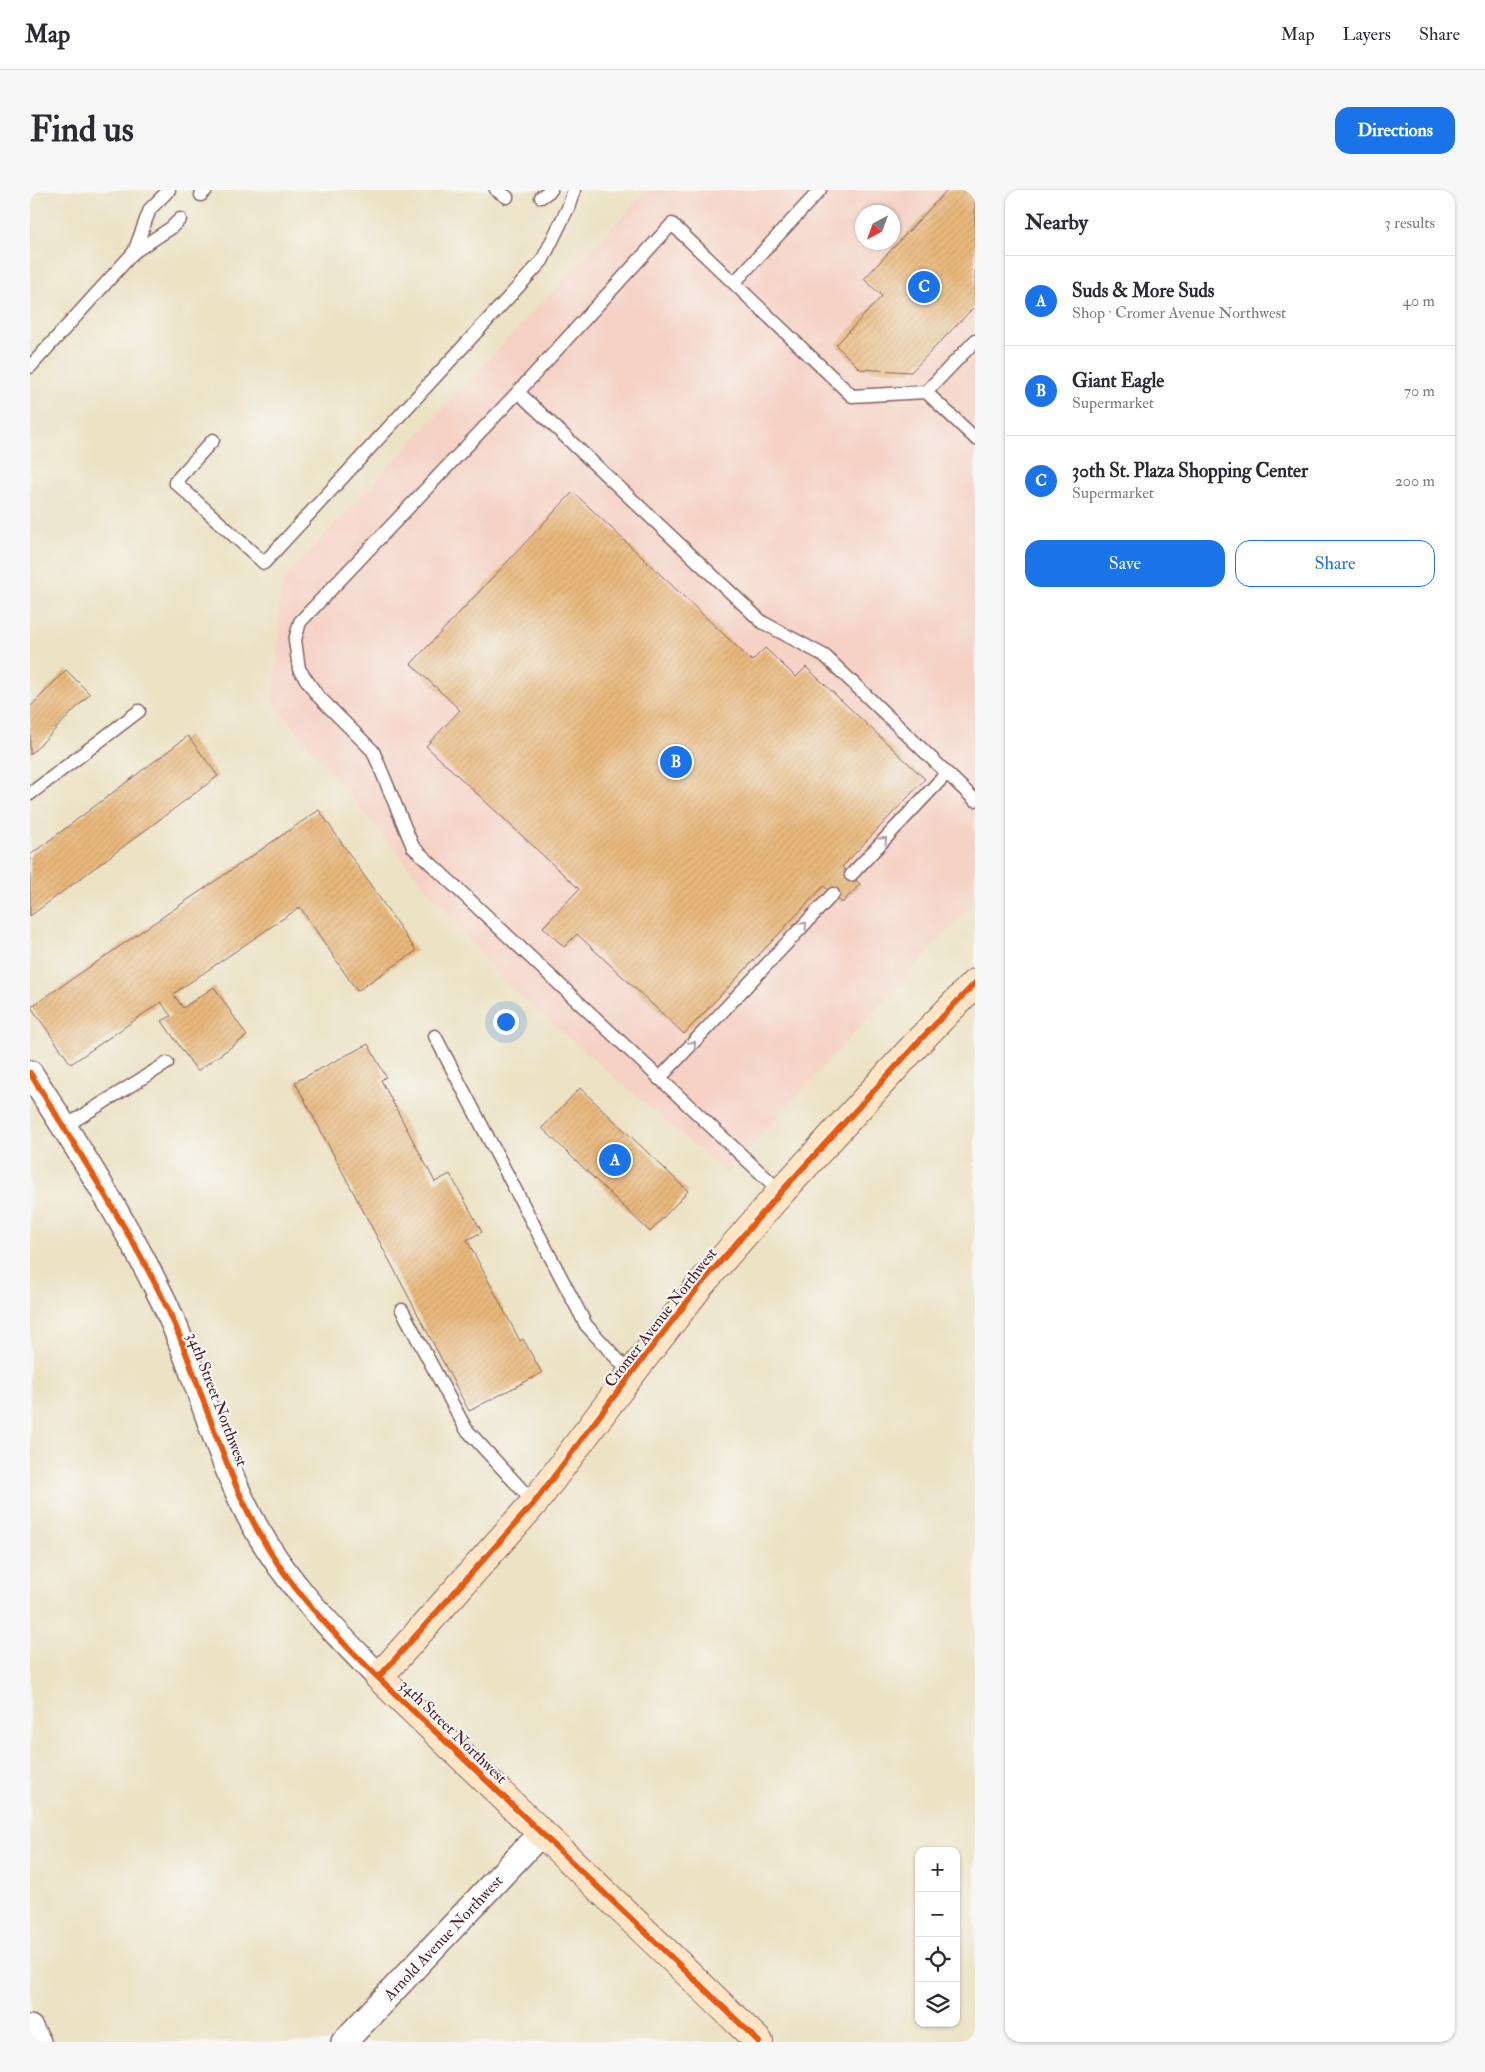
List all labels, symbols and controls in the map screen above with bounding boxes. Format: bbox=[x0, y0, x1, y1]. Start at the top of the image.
text: Map bbox=[25, 19, 70, 50]
text: Map bbox=[1281, 23, 1315, 46]
text: Layers bbox=[1343, 23, 1391, 46]
text: Share bbox=[1419, 23, 1460, 46]
button: Directions bbox=[1335, 107, 1455, 154]
text: Find us bbox=[30, 108, 134, 152]
north arrow bbox=[855, 205, 900, 250]
text: Nearby bbox=[1025, 209, 1088, 236]
text: 3 results bbox=[1384, 213, 1435, 233]
pin: C bbox=[908, 268, 940, 306]
text: Suds & More Suds bbox=[1072, 279, 1214, 303]
text: A bbox=[1036, 291, 1046, 311]
text: 40 m bbox=[1402, 291, 1435, 311]
text: Shop · Cromer Avenue Northwest bbox=[1072, 303, 1286, 323]
text: Giant Eagle bbox=[1072, 369, 1164, 393]
text: B bbox=[1036, 381, 1046, 401]
text: 70 m bbox=[1404, 381, 1435, 401]
text: Supermarket bbox=[1072, 393, 1154, 413]
text: 30th St. Plaza Shopping Center bbox=[1072, 459, 1308, 483]
text: C bbox=[1035, 471, 1047, 491]
text: 200 m bbox=[1395, 471, 1435, 491]
text: Supermarket bbox=[1072, 483, 1154, 503]
button: Save bbox=[1025, 540, 1225, 587]
button: Share bbox=[1235, 540, 1435, 587]
pin: B bbox=[660, 743, 692, 781]
one-way arrow bbox=[878, 836, 887, 845]
one-way arrow bbox=[798, 922, 807, 931]
your location bbox=[493, 1009, 519, 1035]
one-way arrow bbox=[687, 1040, 696, 1049]
pin: A bbox=[599, 1141, 631, 1179]
street label: Cromer Avenue Northwest bbox=[600, 1244, 721, 1391]
street label: 34th Street Northwest bbox=[182, 1330, 252, 1469]
street label: 34th Street Northwest bbox=[395, 1675, 511, 1788]
map controls bbox=[915, 1847, 960, 2027]
button: + bbox=[915, 1847, 960, 1892]
street label: Arnold Avenue Northwest bbox=[379, 1871, 507, 2006]
button: − bbox=[915, 1892, 960, 1937]
button: locate bbox=[915, 1937, 960, 1982]
button: layers bbox=[915, 1982, 960, 2027]

